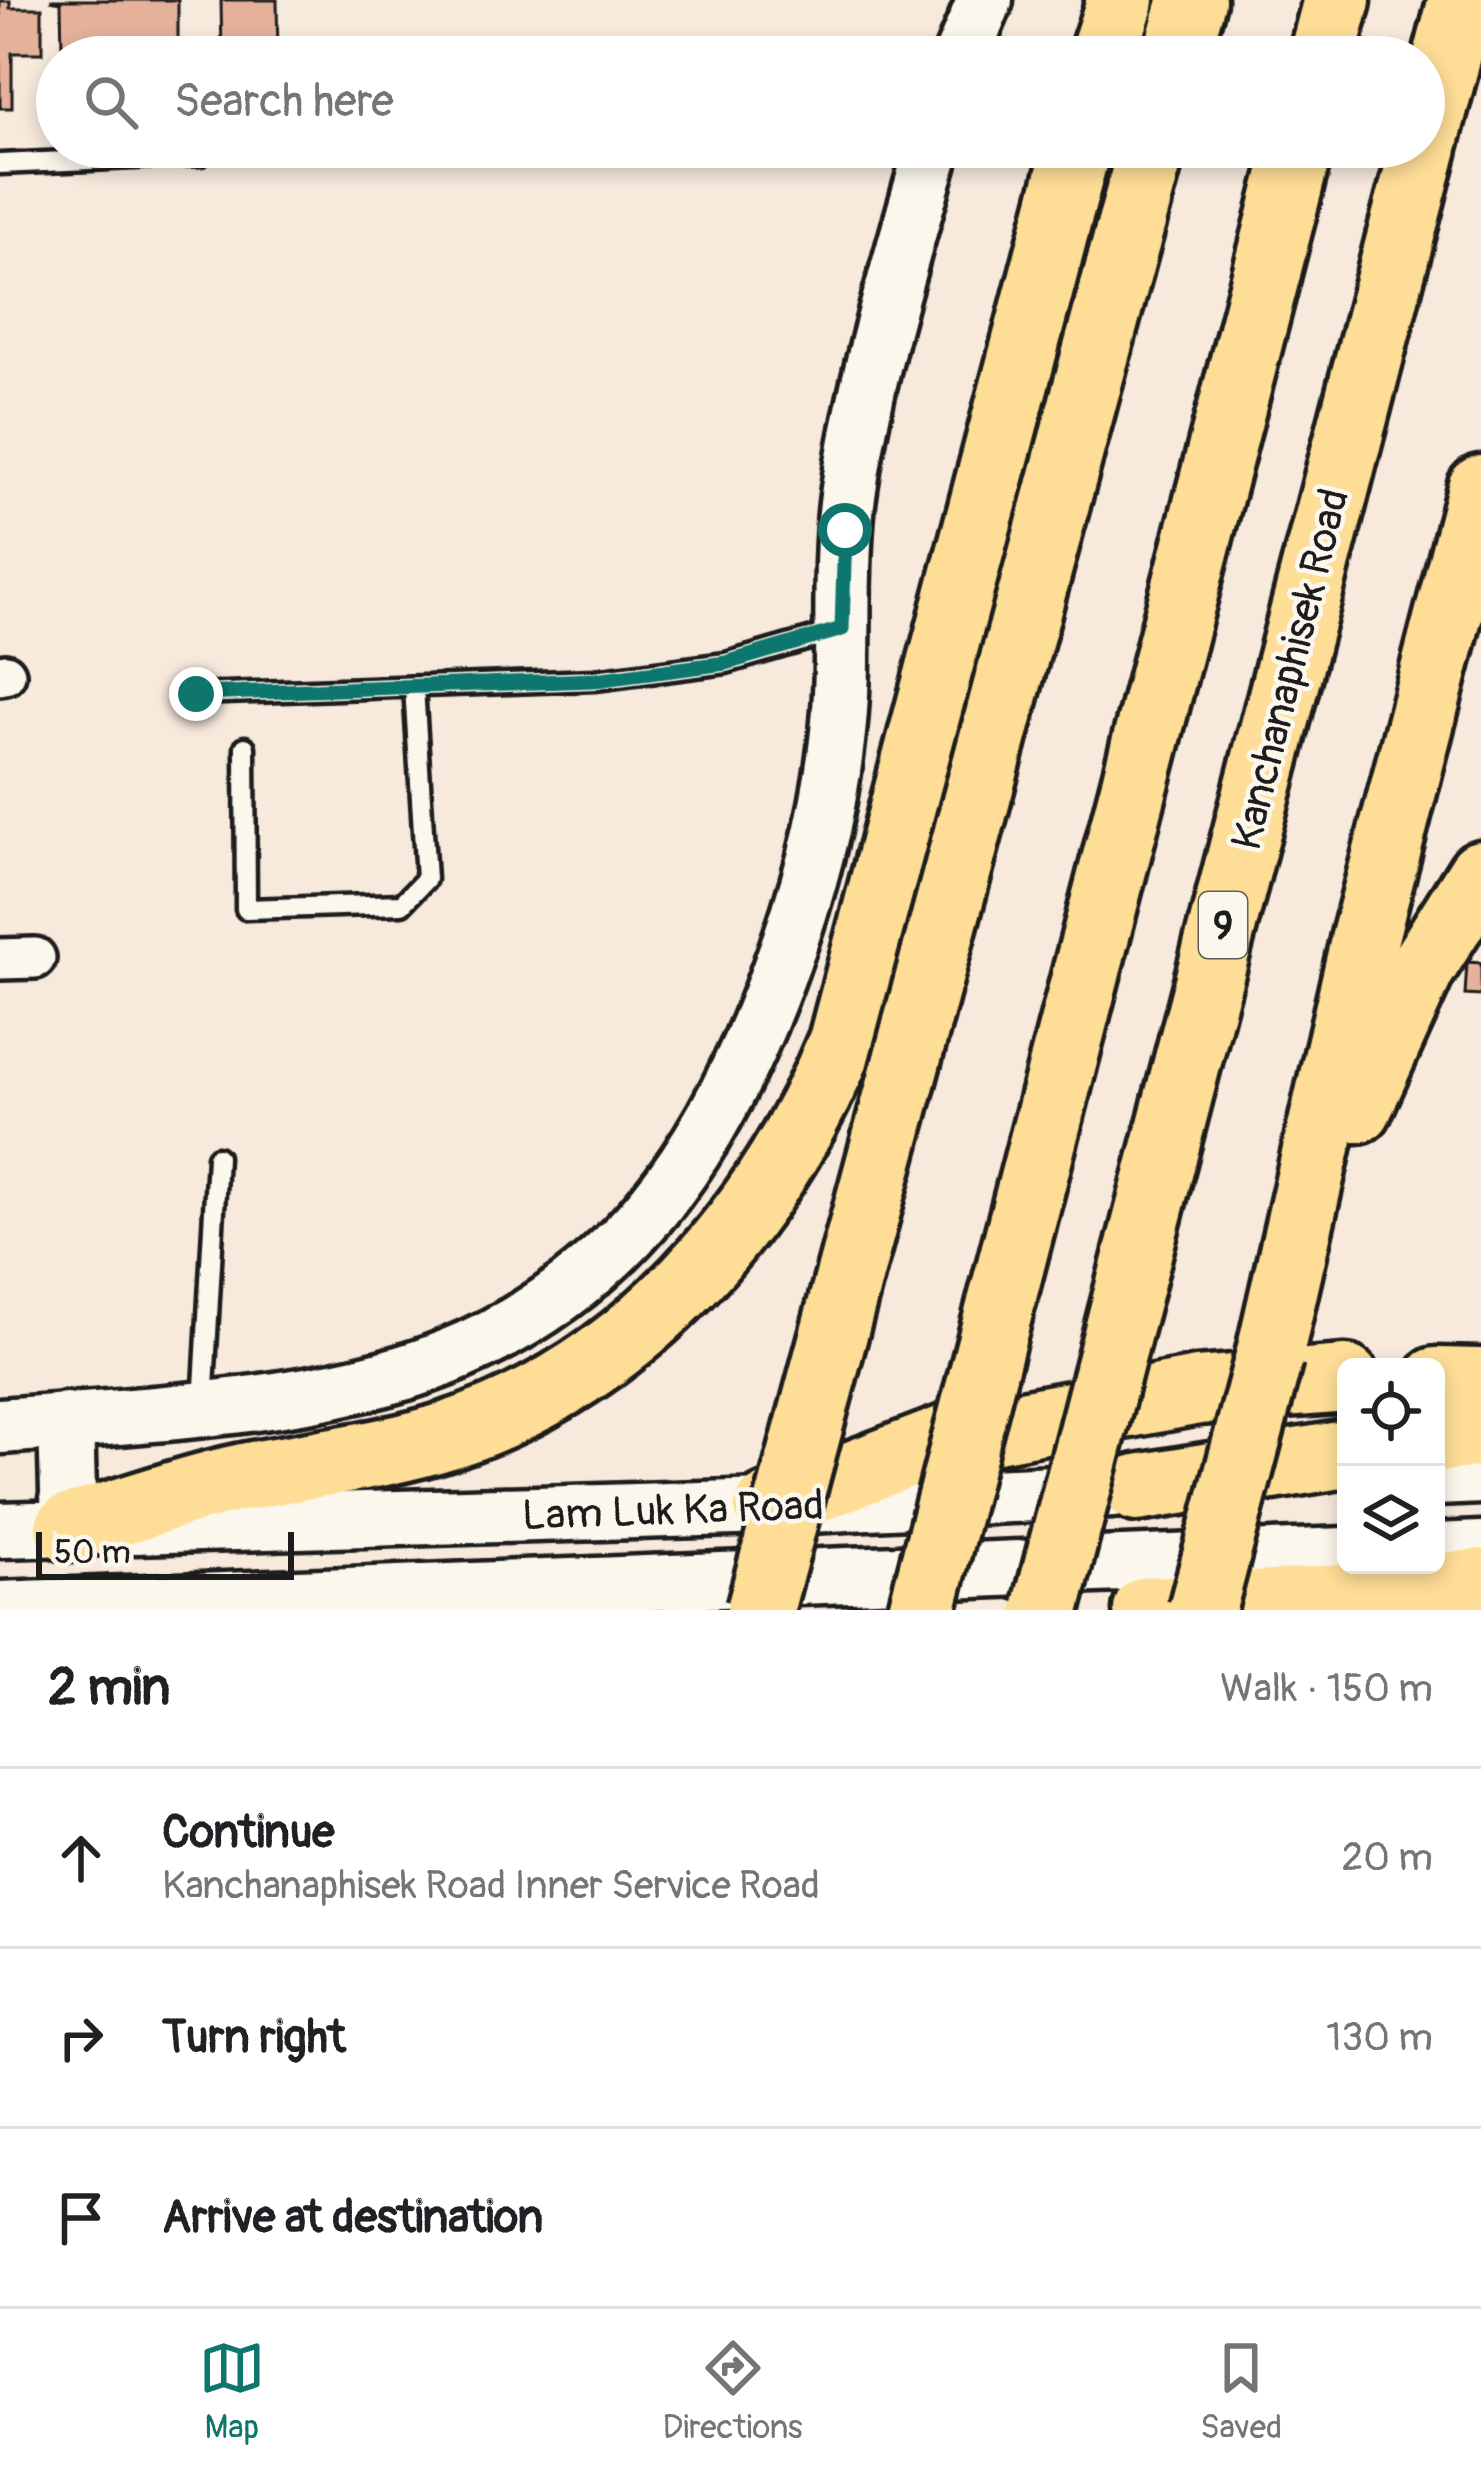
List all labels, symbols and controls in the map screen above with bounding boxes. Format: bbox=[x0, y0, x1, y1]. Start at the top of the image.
search box bbox=[36, 36, 1445, 168]
icon: search bbox=[78, 69, 144, 135]
text: Search here bbox=[174, 74, 394, 130]
street label: Kanchanaphisek Road bbox=[1221, 483, 1361, 856]
route start bbox=[818, 503, 872, 557]
route end bbox=[169, 667, 223, 721]
road number: 9 bbox=[1199, 892, 1247, 958]
map controls bbox=[1337, 1358, 1445, 1574]
button: locate bbox=[1337, 1358, 1445, 1466]
button: layers bbox=[1337, 1466, 1445, 1574]
street label: Lam Luk Ka Road bbox=[521, 1480, 825, 1542]
scale bar bbox=[36, 1526, 294, 1579]
text: 50 m bbox=[54, 1532, 131, 1573]
text: 2 min bbox=[48, 1656, 170, 1720]
text: Walk · 150 m bbox=[1220, 1664, 1433, 1713]
text: Continue bbox=[162, 1805, 335, 1861]
icon: ahead bbox=[48, 1825, 114, 1891]
text: 20 m bbox=[1341, 1833, 1433, 1882]
text: Kanchanaphisek Road Inner Service Road bbox=[162, 1861, 820, 1910]
icon: right bbox=[48, 2005, 114, 2071]
text: Turn right bbox=[162, 2010, 346, 2066]
text: 130 m bbox=[1326, 2013, 1433, 2062]
icon: arrive bbox=[48, 2185, 114, 2251]
text: Arrive at destination bbox=[162, 2190, 543, 2246]
tab: Map bbox=[199, 2335, 265, 2448]
tab: Directions bbox=[663, 2335, 803, 2448]
tab: Saved bbox=[1200, 2335, 1282, 2448]

